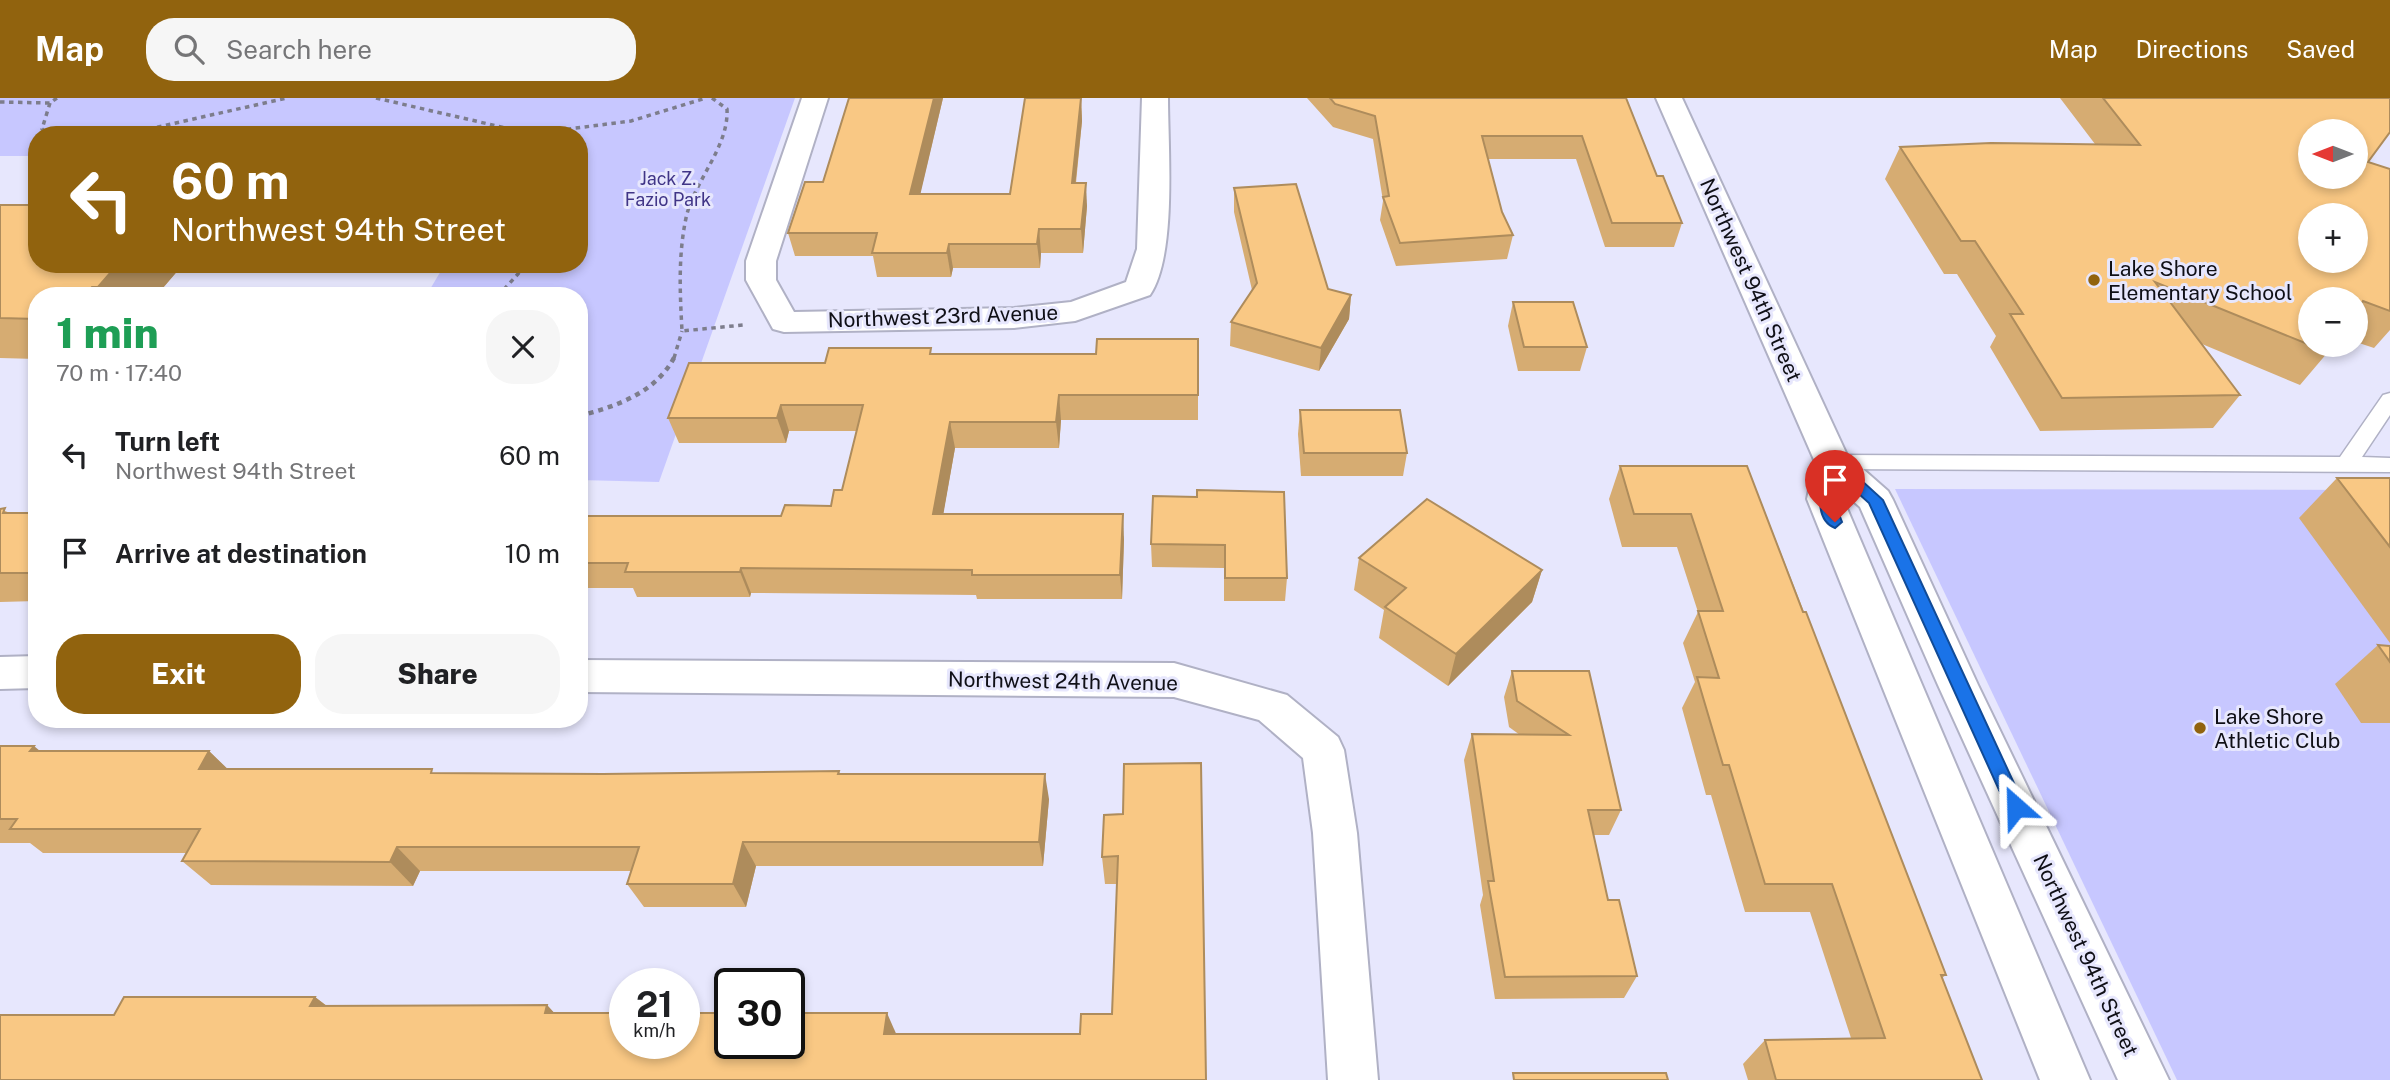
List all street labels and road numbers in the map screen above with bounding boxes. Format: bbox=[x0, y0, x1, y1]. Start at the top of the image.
street label: Northwest 94th Street bbox=[1695, 174, 1807, 386]
street label: Northwest 23rd Avenue bbox=[827, 299, 1059, 333]
street label: Northwest 24th Avenue bbox=[948, 666, 1178, 696]
street label: Northwest 94th Street bbox=[2028, 850, 2144, 1060]

